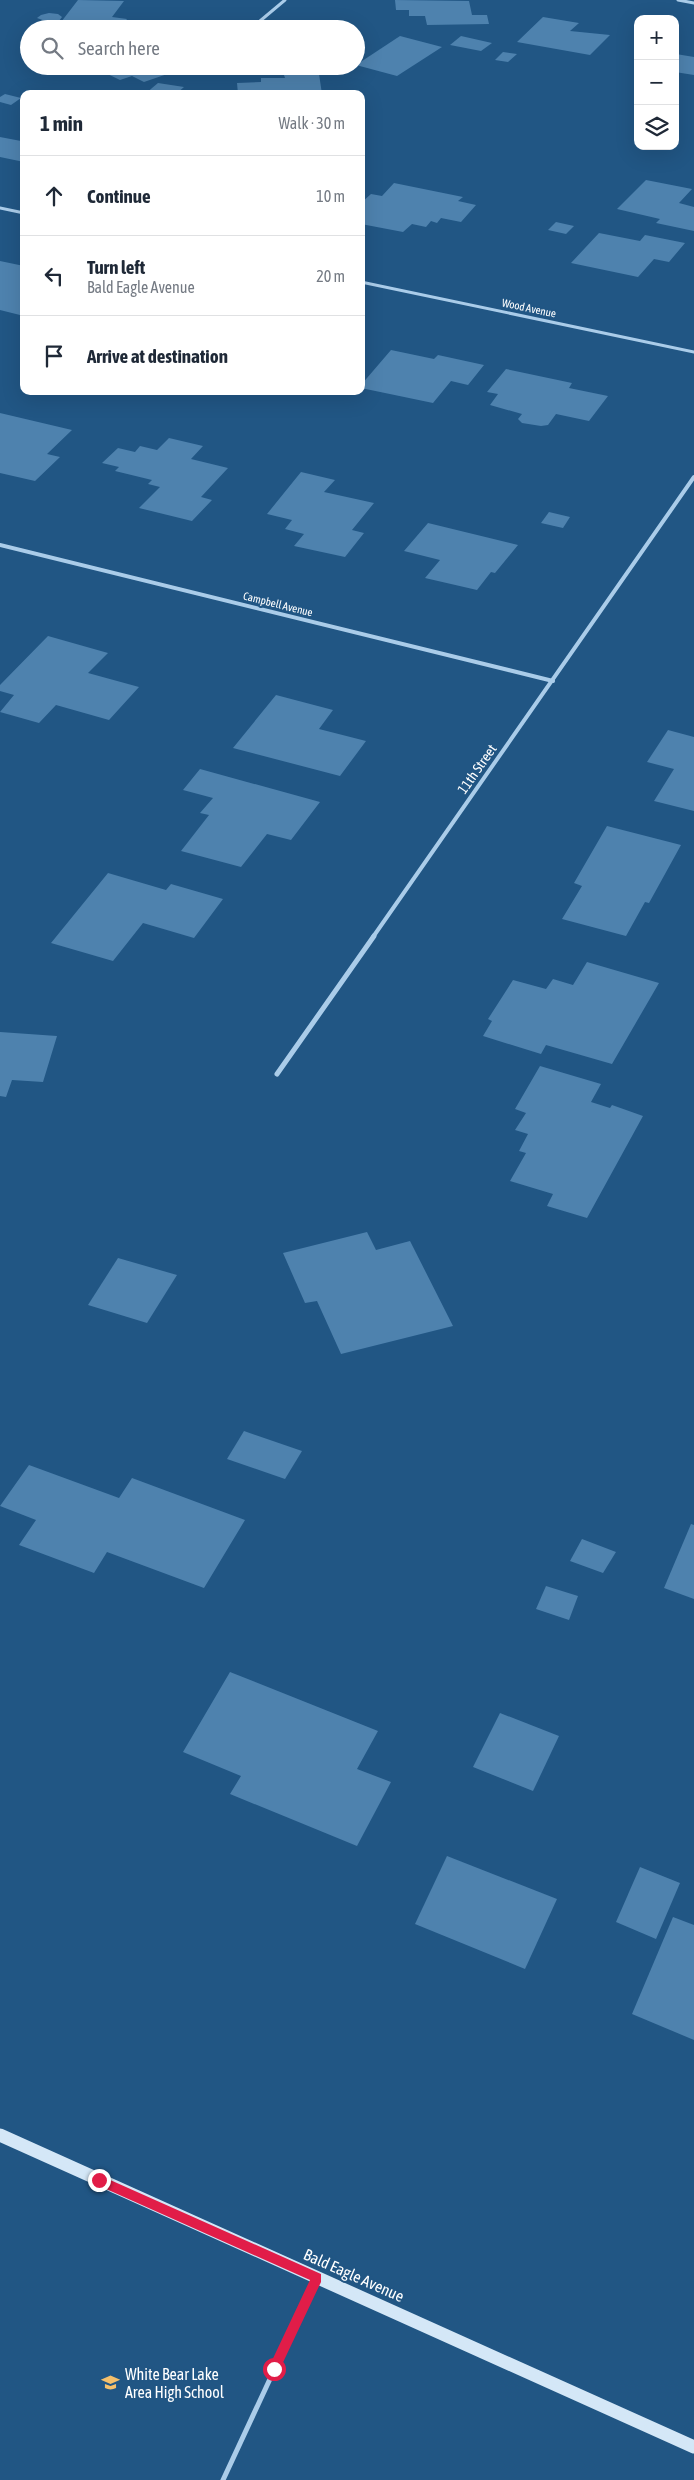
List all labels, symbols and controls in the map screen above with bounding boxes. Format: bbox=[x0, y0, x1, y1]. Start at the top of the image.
map controls bbox=[634, 15, 679, 150]
button: + bbox=[634, 15, 679, 60]
search box bbox=[20, 20, 365, 75]
icon: search bbox=[38, 34, 66, 62]
text: Search here bbox=[78, 37, 160, 59]
button: − bbox=[634, 60, 679, 105]
button: layers bbox=[634, 105, 679, 150]
text: 1 min bbox=[40, 111, 83, 135]
text: Walk · 30 m bbox=[279, 114, 345, 132]
icon: ahead bbox=[40, 182, 68, 210]
text: Continue bbox=[87, 185, 151, 207]
text: 10 m bbox=[316, 187, 345, 205]
text: Turn left bbox=[87, 256, 145, 278]
icon: left bbox=[40, 262, 68, 290]
text: 20 m bbox=[316, 267, 345, 285]
text: Bald Eagle Avenue bbox=[87, 278, 195, 296]
street label: Wood Avenue bbox=[501, 296, 557, 320]
icon: arrive bbox=[40, 342, 68, 370]
text: Arrive at destination bbox=[87, 345, 228, 367]
street label: Campbell Avenue bbox=[242, 590, 314, 618]
street label: 11th Street bbox=[454, 741, 500, 797]
route end bbox=[88, 2169, 111, 2192]
street label: Bald Eagle Avenue bbox=[301, 2245, 407, 2306]
route start bbox=[263, 2358, 286, 2381]
place label: White Bear Lake Area High School bbox=[125, 2365, 225, 2402]
school or university icon: White Bear Lake Area High School bbox=[101, 2373, 121, 2393]

